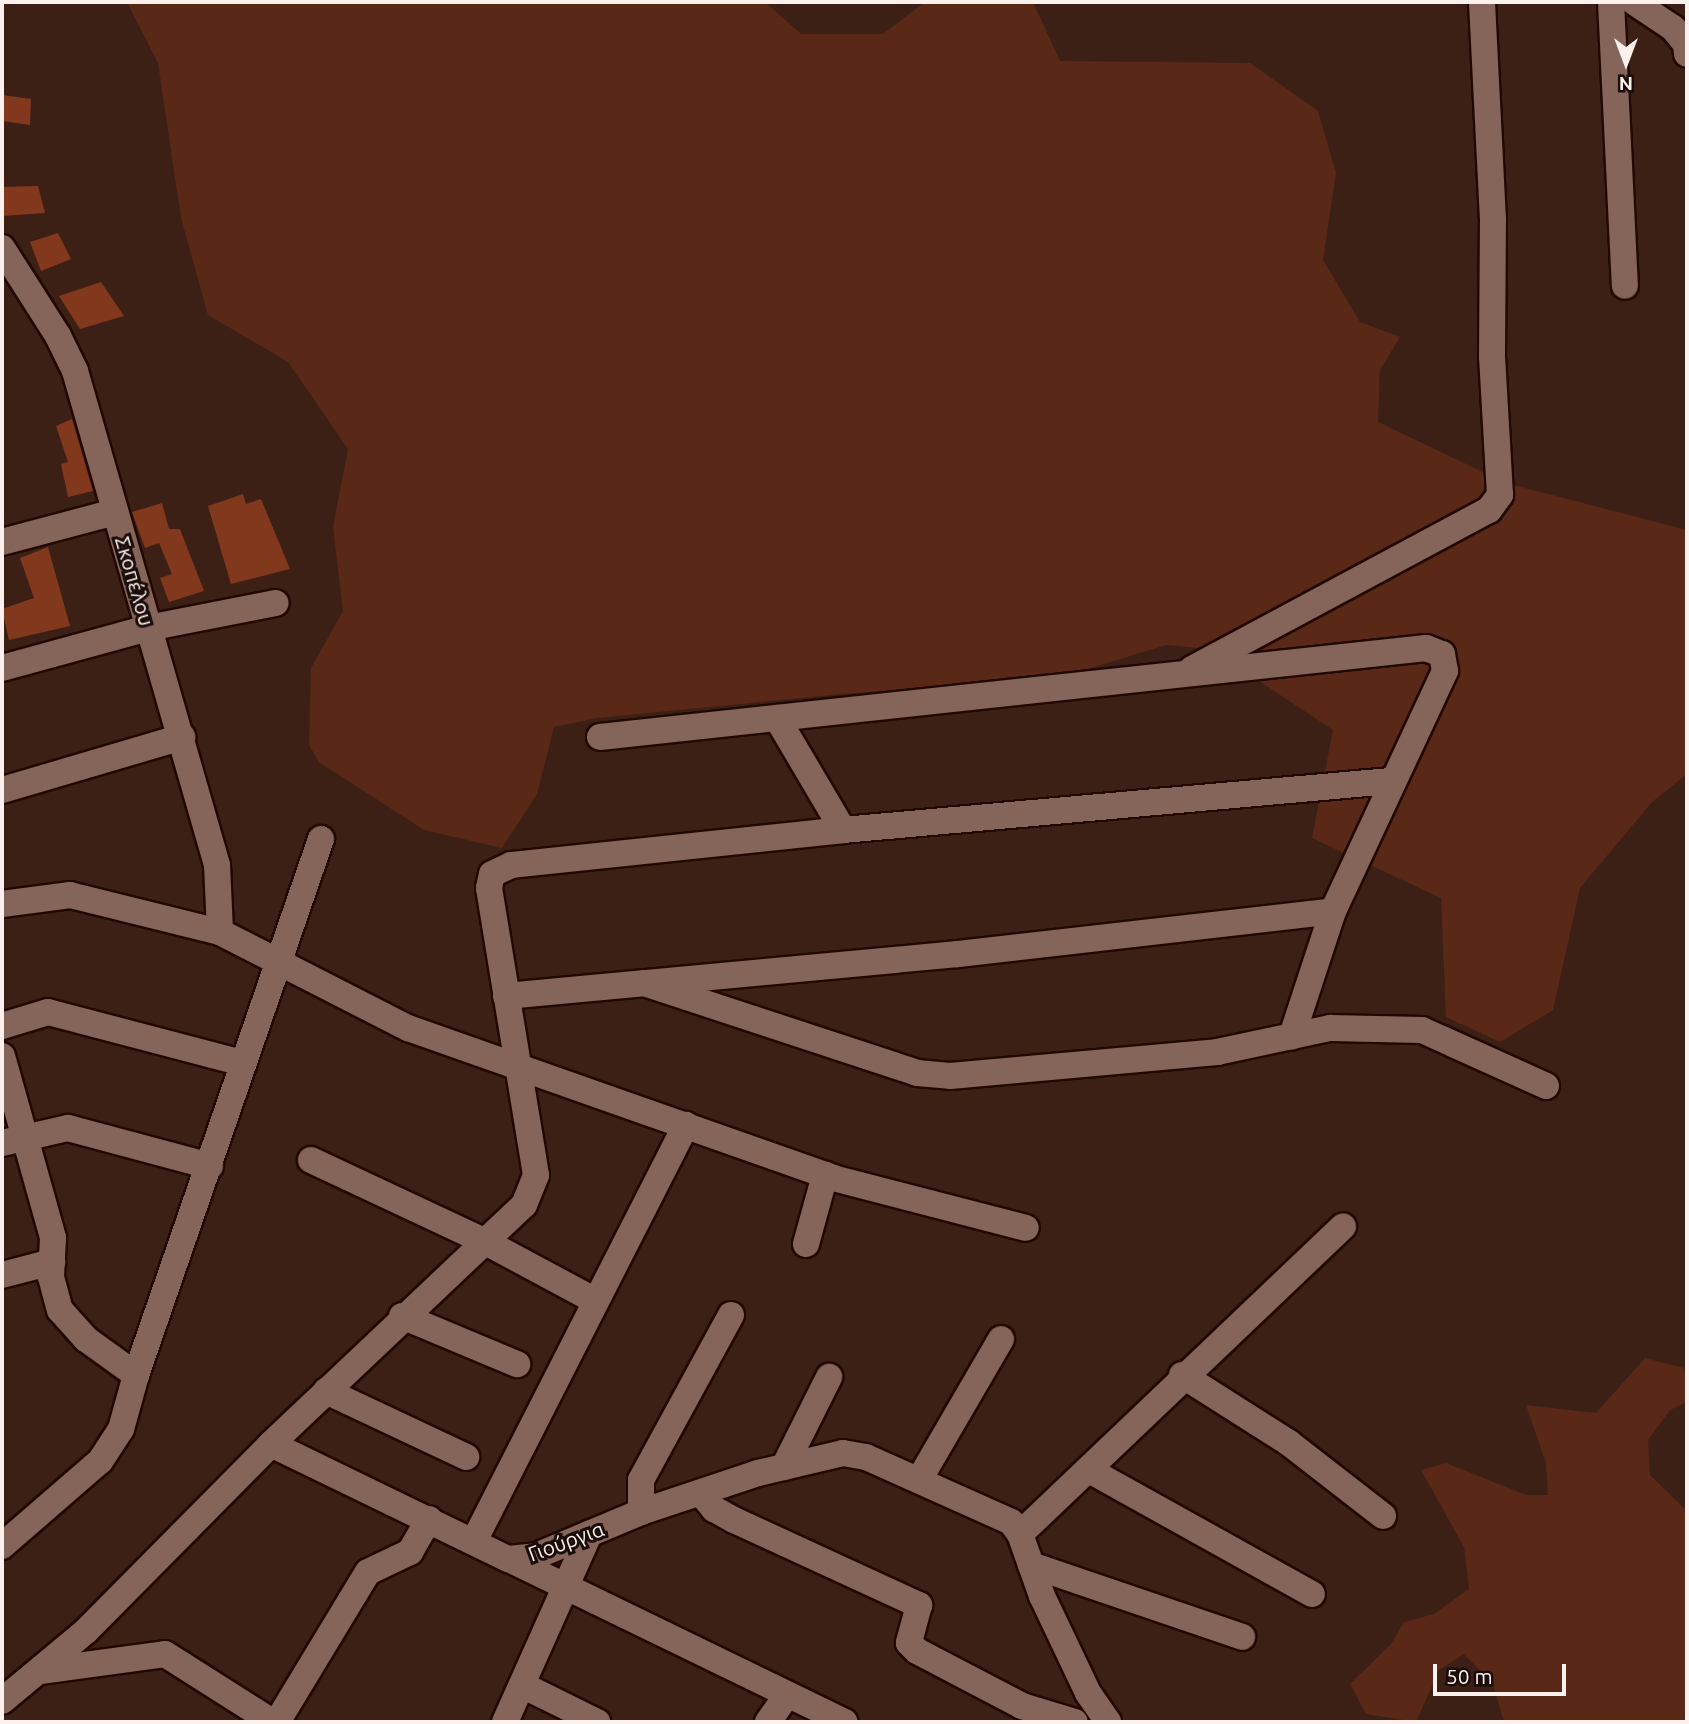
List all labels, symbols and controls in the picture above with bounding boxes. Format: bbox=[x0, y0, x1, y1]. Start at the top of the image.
north arrow bbox=[1591, 28, 1661, 98]
text: N bbox=[1619, 73, 1633, 95]
street label: Σκοπέλου bbox=[110, 533, 160, 629]
street label: Γιούργια bbox=[525, 1516, 607, 1566]
scale bar bbox=[1437, 1650, 1570, 1694]
text: 50 m bbox=[1446, 1664, 1493, 1688]

